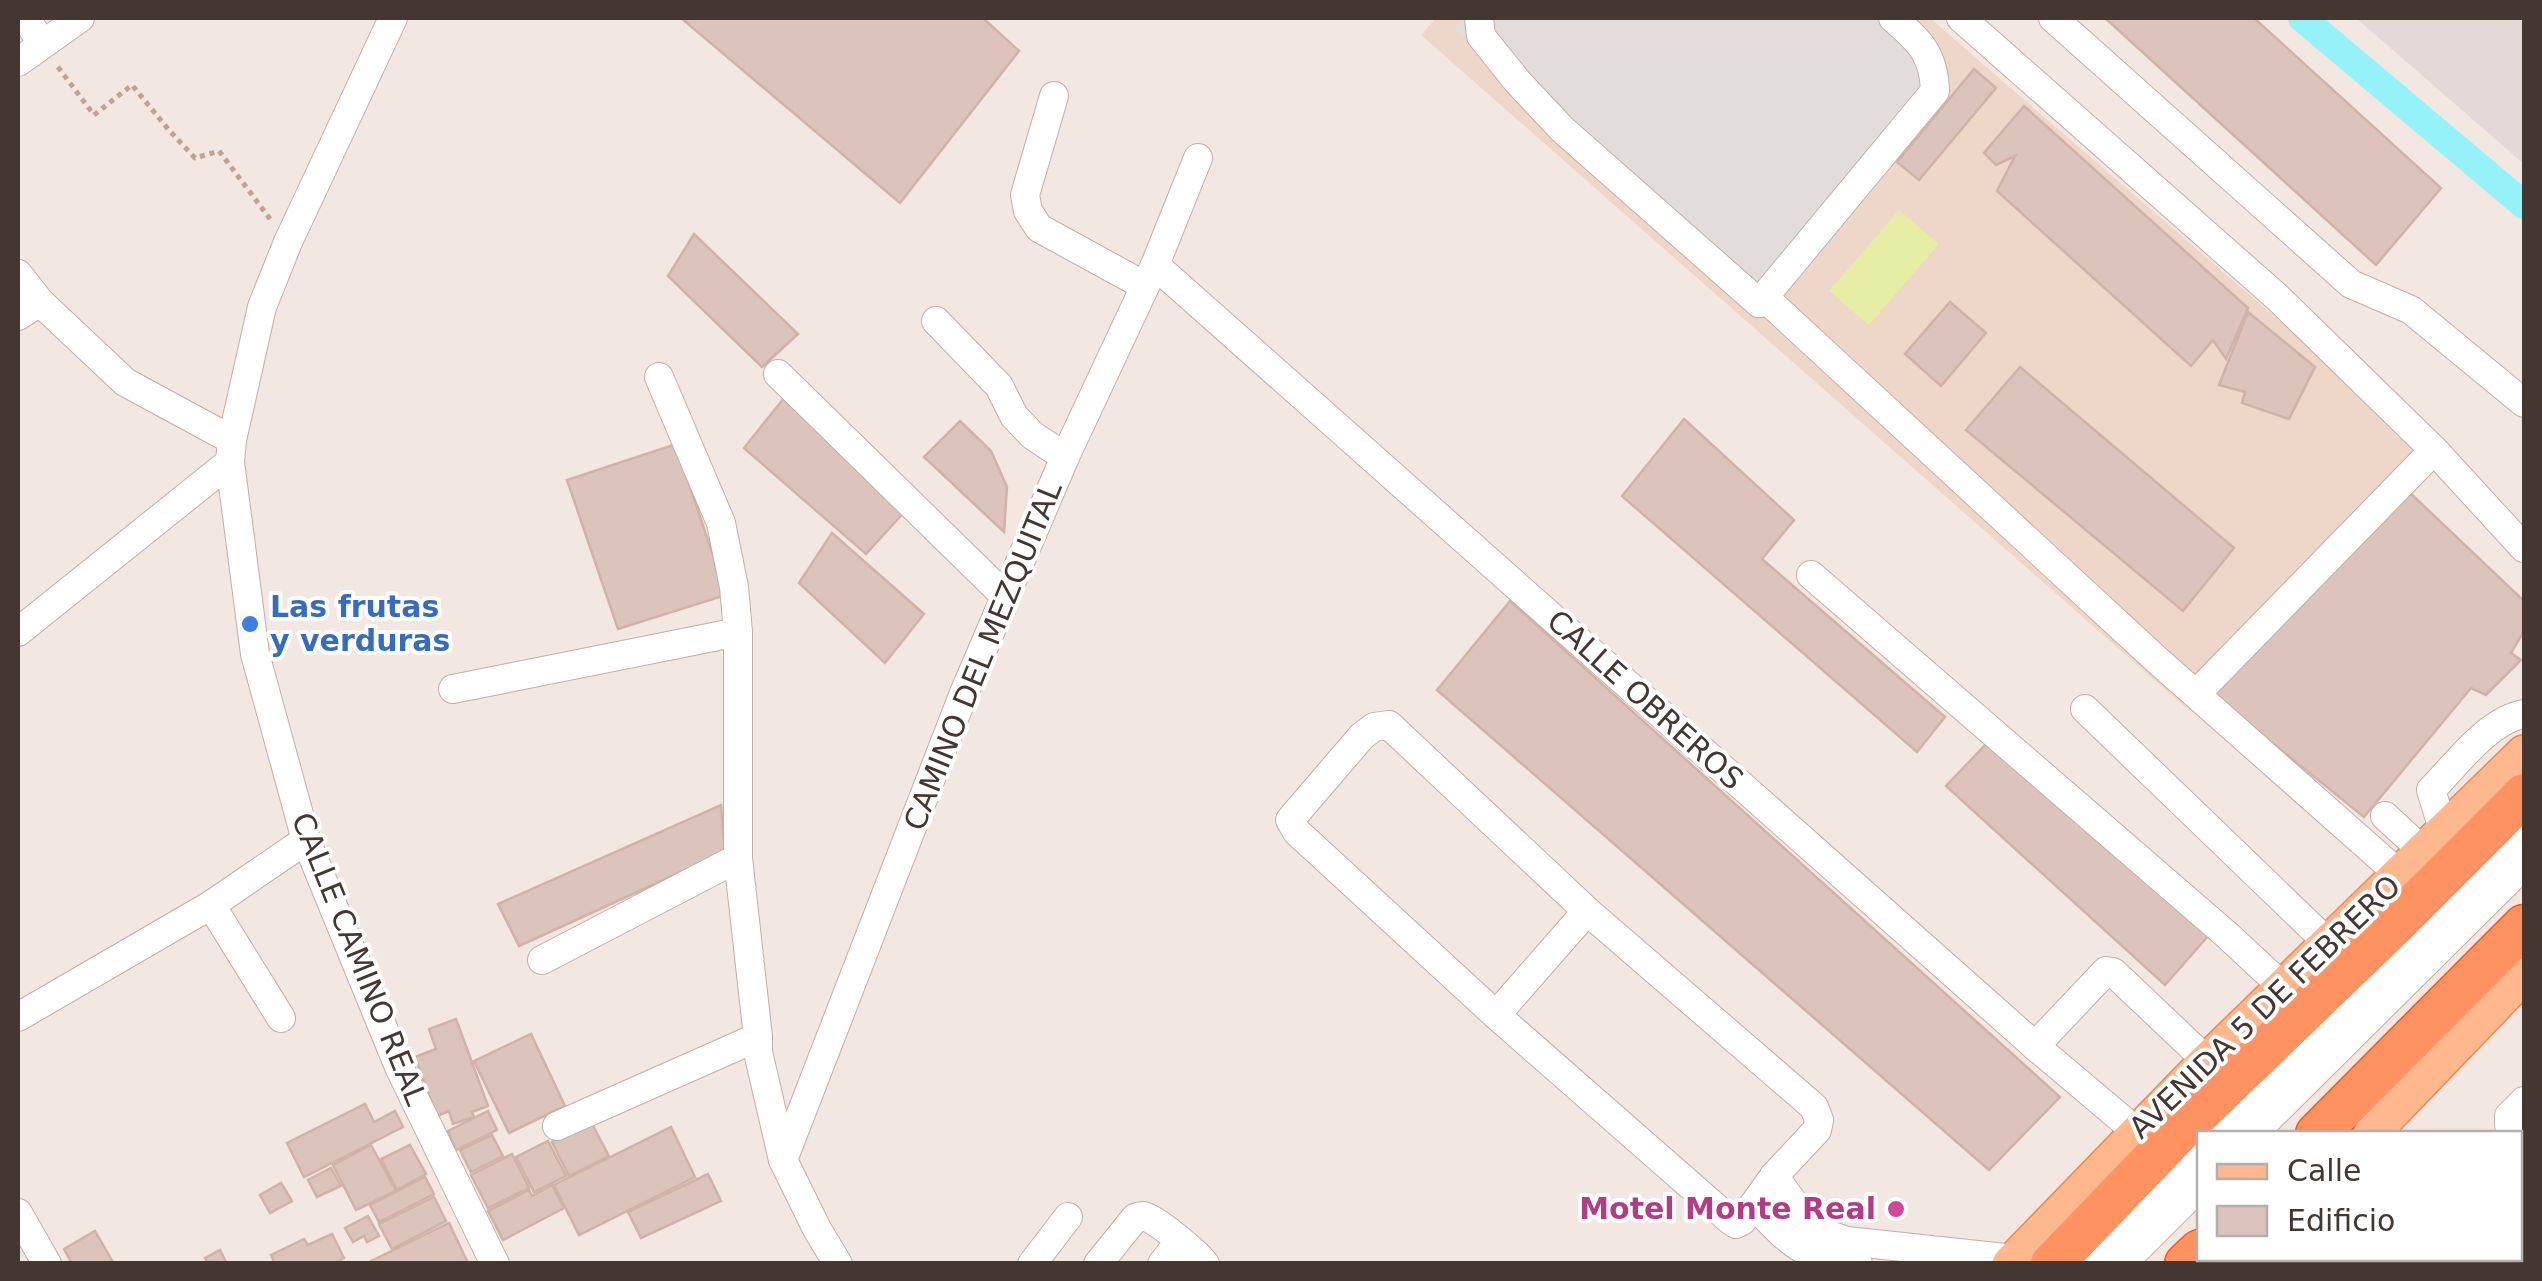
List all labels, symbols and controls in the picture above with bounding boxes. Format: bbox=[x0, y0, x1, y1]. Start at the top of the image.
street label: CAMINO DEL MEZQUITAL bbox=[896, 476, 1069, 835]
place label: Las frutas y verduras bbox=[270, 589, 450, 658]
street label: CALLE OBREROS bbox=[1540, 603, 1750, 797]
marker: Las frutas y verduras bbox=[239, 613, 261, 635]
street label: CALLE CAMINO REAL bbox=[285, 808, 434, 1110]
street label: AVENIDA 5 DE FEBRERO bbox=[2122, 868, 2407, 1145]
legend bbox=[2197, 1131, 2522, 1261]
text: Calle bbox=[2287, 1153, 2361, 1188]
place label: Motel Monte Real bbox=[1579, 1191, 1876, 1226]
marker: Motel Monte Real bbox=[1885, 1198, 1907, 1220]
text: Edificio bbox=[2287, 1203, 2395, 1238]

